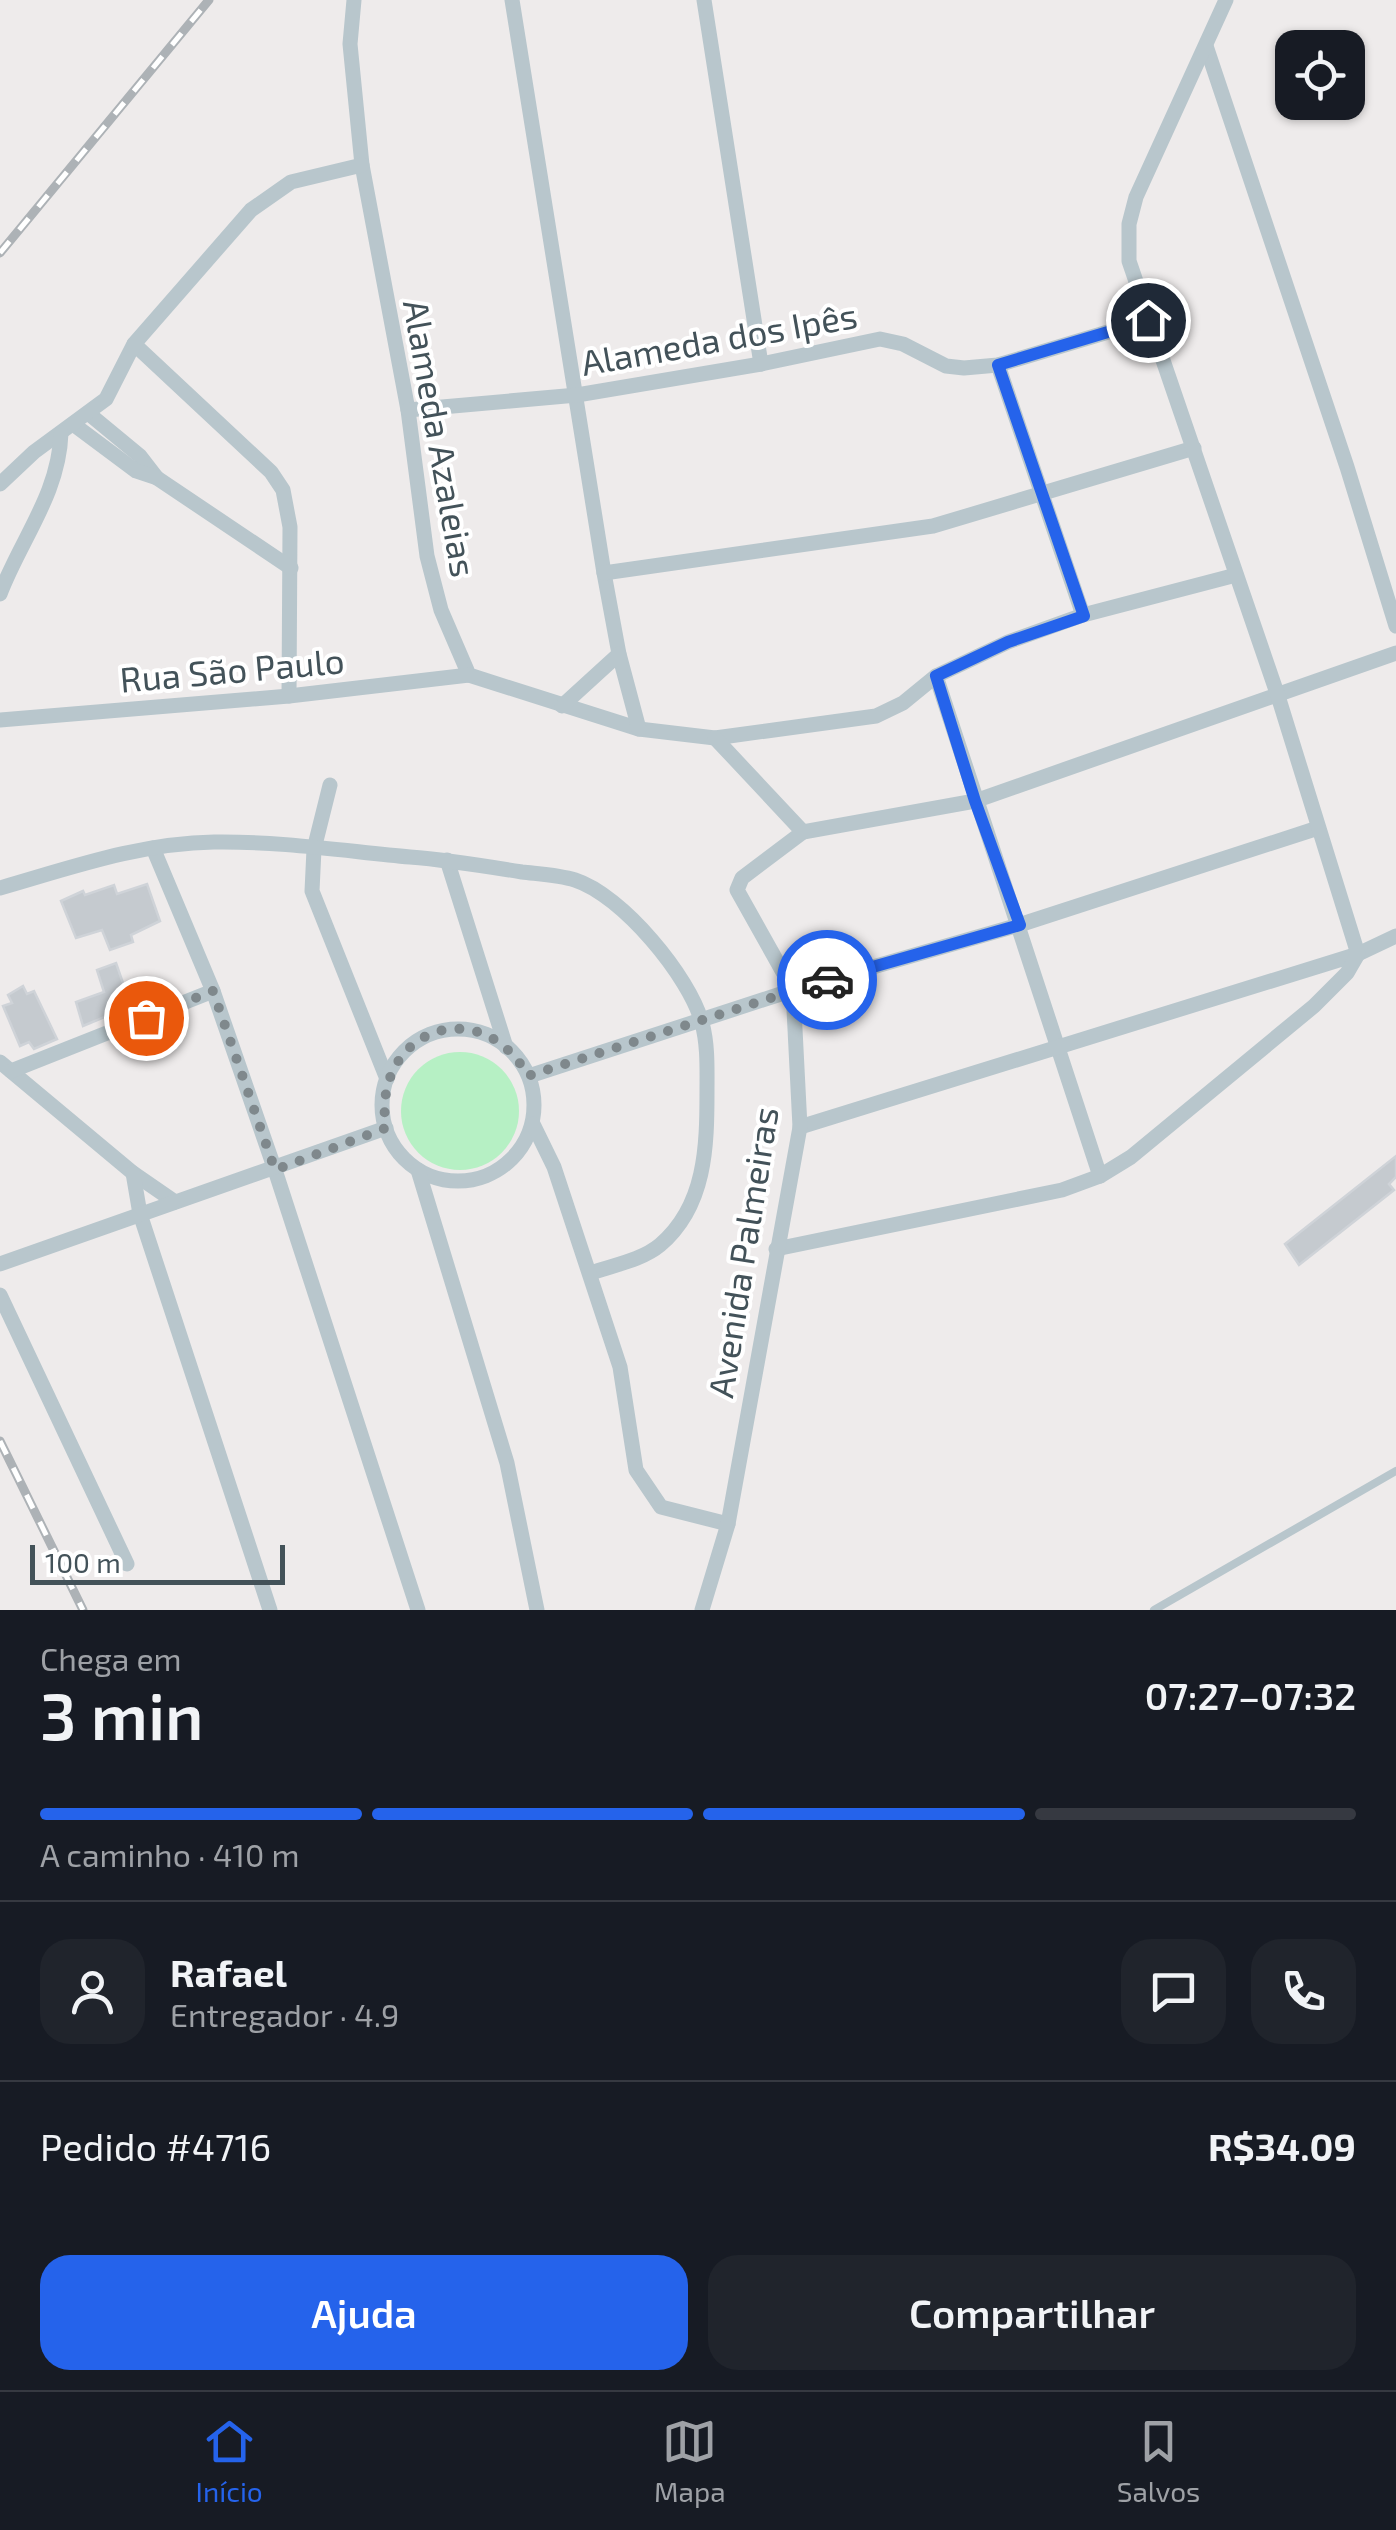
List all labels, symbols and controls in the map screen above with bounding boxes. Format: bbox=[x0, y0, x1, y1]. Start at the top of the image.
map controls bbox=[1275, 30, 1365, 120]
button: locate bbox=[1275, 30, 1365, 120]
pin bbox=[1106, 278, 1191, 363]
street label: Alameda dos Ipês bbox=[578, 293, 860, 383]
icon: home bbox=[1121, 293, 1176, 348]
street label: Alameda Azaleias bbox=[396, 296, 486, 580]
street label: Rua São Paulo bbox=[118, 638, 346, 700]
courier bbox=[777, 930, 877, 1030]
icon: car bbox=[800, 953, 855, 1008]
pin bbox=[104, 976, 189, 1061]
icon: bag bbox=[119, 991, 174, 1046]
street label: Avenida Palmeiras bbox=[698, 1104, 786, 1400]
scale bar bbox=[30, 1540, 285, 1584]
text: 100 m bbox=[45, 1545, 121, 1579]
text: Chega em bbox=[40, 1639, 182, 1677]
text: 07:27–07:32 bbox=[1145, 1672, 1356, 1718]
text: 3 min bbox=[40, 1675, 204, 1753]
text: A caminho · 410 m bbox=[40, 1835, 300, 1873]
button: person bbox=[40, 1939, 145, 2044]
button: chat bbox=[1121, 1939, 1226, 2044]
button: phone bbox=[1251, 1939, 1356, 2044]
text: Rafael bbox=[170, 1949, 287, 1995]
text: Entregador · 4.9 bbox=[170, 1995, 399, 2033]
text: Pedido #4716 bbox=[40, 2123, 271, 2169]
text: R$34.09 bbox=[1208, 2123, 1356, 2169]
button: Ajuda bbox=[40, 2255, 688, 2370]
button: Compartilhar bbox=[708, 2255, 1356, 2370]
tab: Início bbox=[196, 2414, 263, 2508]
tab: Mapa bbox=[654, 2414, 726, 2508]
tab: Salvos bbox=[1117, 2414, 1200, 2508]

